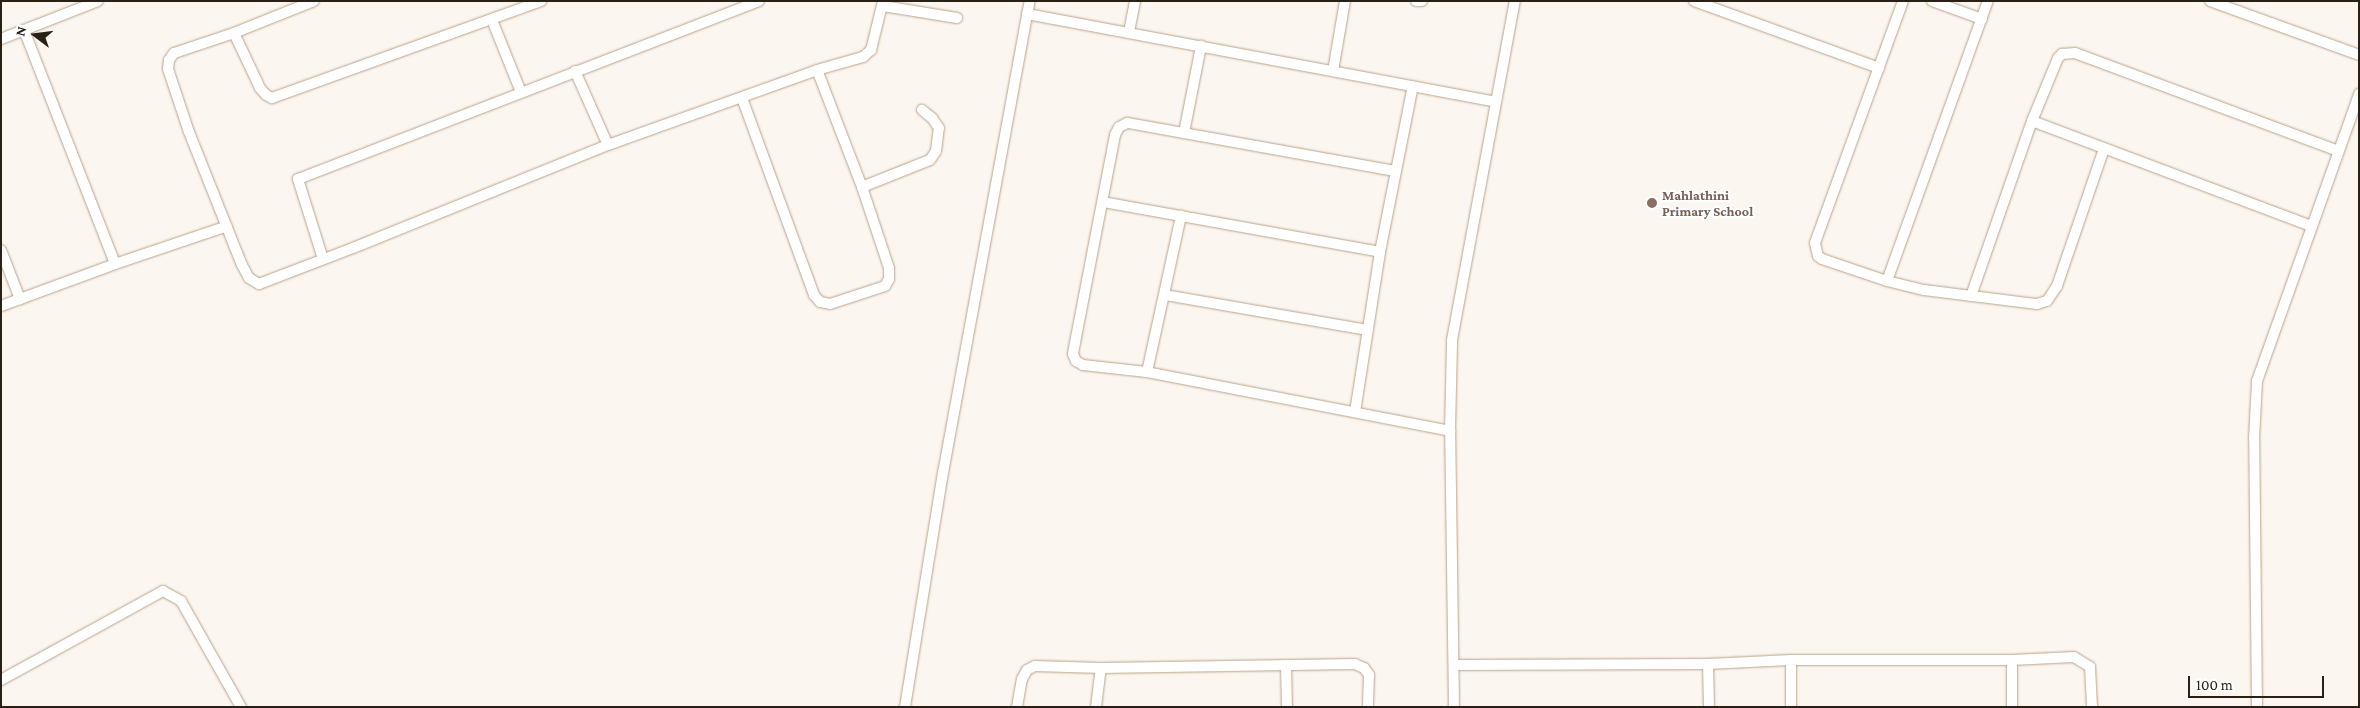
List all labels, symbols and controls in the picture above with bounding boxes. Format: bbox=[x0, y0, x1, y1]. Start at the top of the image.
north arrow bbox=[10, 10, 60, 60]
text: N bbox=[12, 24, 29, 38]
place label: Mahlathini Primary School bbox=[1662, 187, 1753, 220]
marker: Mahlathini Primary School bbox=[1646, 197, 1658, 209]
scale bar bbox=[2190, 666, 2326, 698]
text: 100 m bbox=[2196, 677, 2233, 693]

